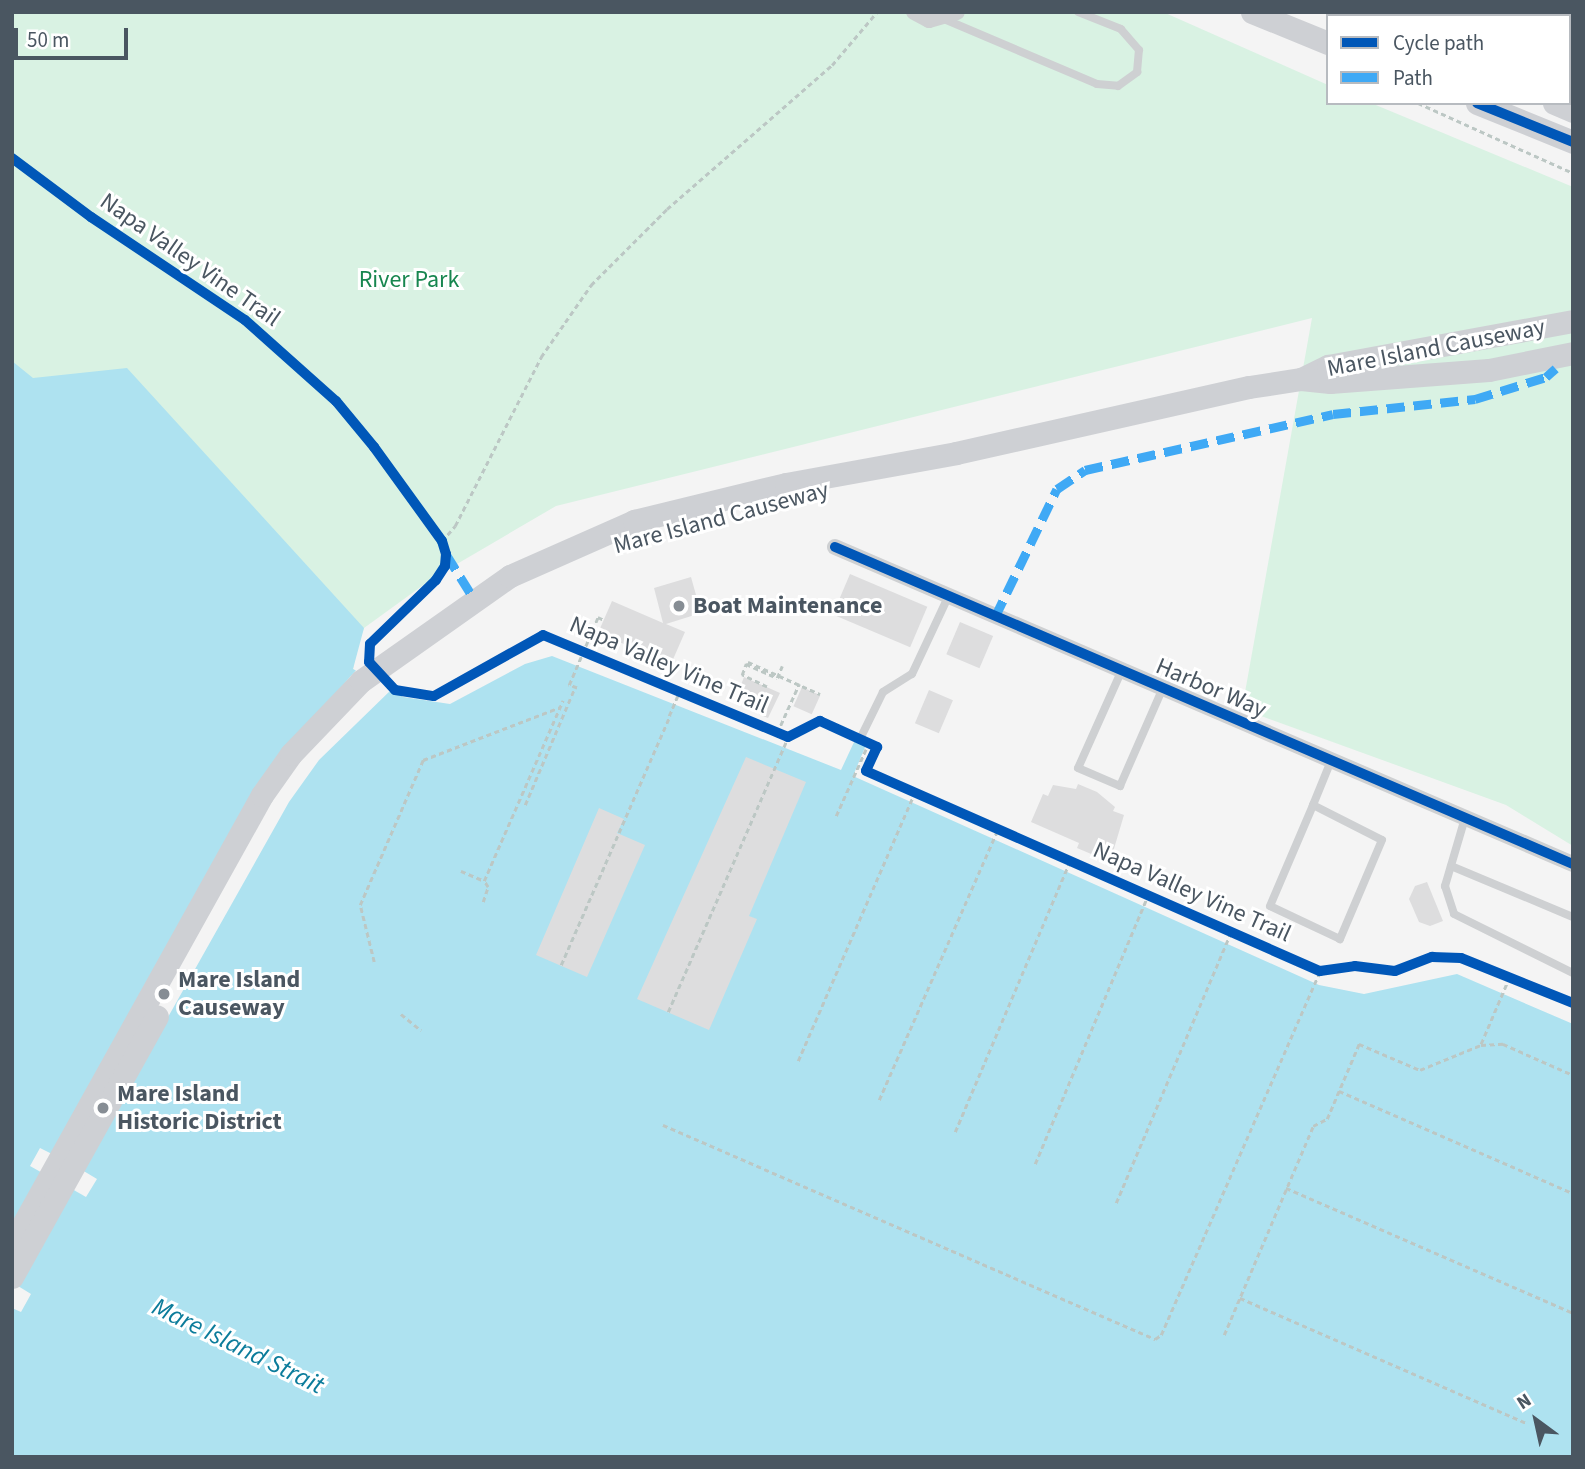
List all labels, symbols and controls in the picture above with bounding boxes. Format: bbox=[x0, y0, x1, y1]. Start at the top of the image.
scale bar bbox=[18, 14, 131, 58]
legend bbox=[1326, 14, 1571, 105]
text: 50 m bbox=[27, 25, 69, 55]
text: Cycle path bbox=[1393, 28, 1484, 58]
text: Path bbox=[1393, 63, 1433, 93]
street label: Napa Valley Vine Trail bbox=[94, 187, 286, 333]
park label: River Park bbox=[359, 266, 459, 294]
street label: Mare Island Causeway bbox=[1325, 313, 1547, 383]
street label: Mare Island Causeway bbox=[610, 475, 832, 561]
place label: Boat Maintenance bbox=[693, 592, 882, 620]
marker: Boat Maintenance bbox=[671, 598, 687, 614]
street label: Napa Valley Vine Trail bbox=[565, 610, 773, 720]
street label: Harbor Way bbox=[1151, 652, 1271, 724]
street label: Napa Valley Vine Trail bbox=[1089, 835, 1295, 949]
place label: Mare Island Causeway bbox=[178, 966, 300, 1022]
marker: Mare Island Causeway bbox=[156, 986, 172, 1002]
place label: Mare Island Historic District bbox=[117, 1080, 282, 1136]
marker: Mare Island Historic District bbox=[95, 1100, 111, 1116]
water label: Mare Island Strait bbox=[147, 1291, 329, 1401]
north arrow bbox=[1501, 1385, 1571, 1455]
text: N bbox=[1512, 1387, 1537, 1417]

